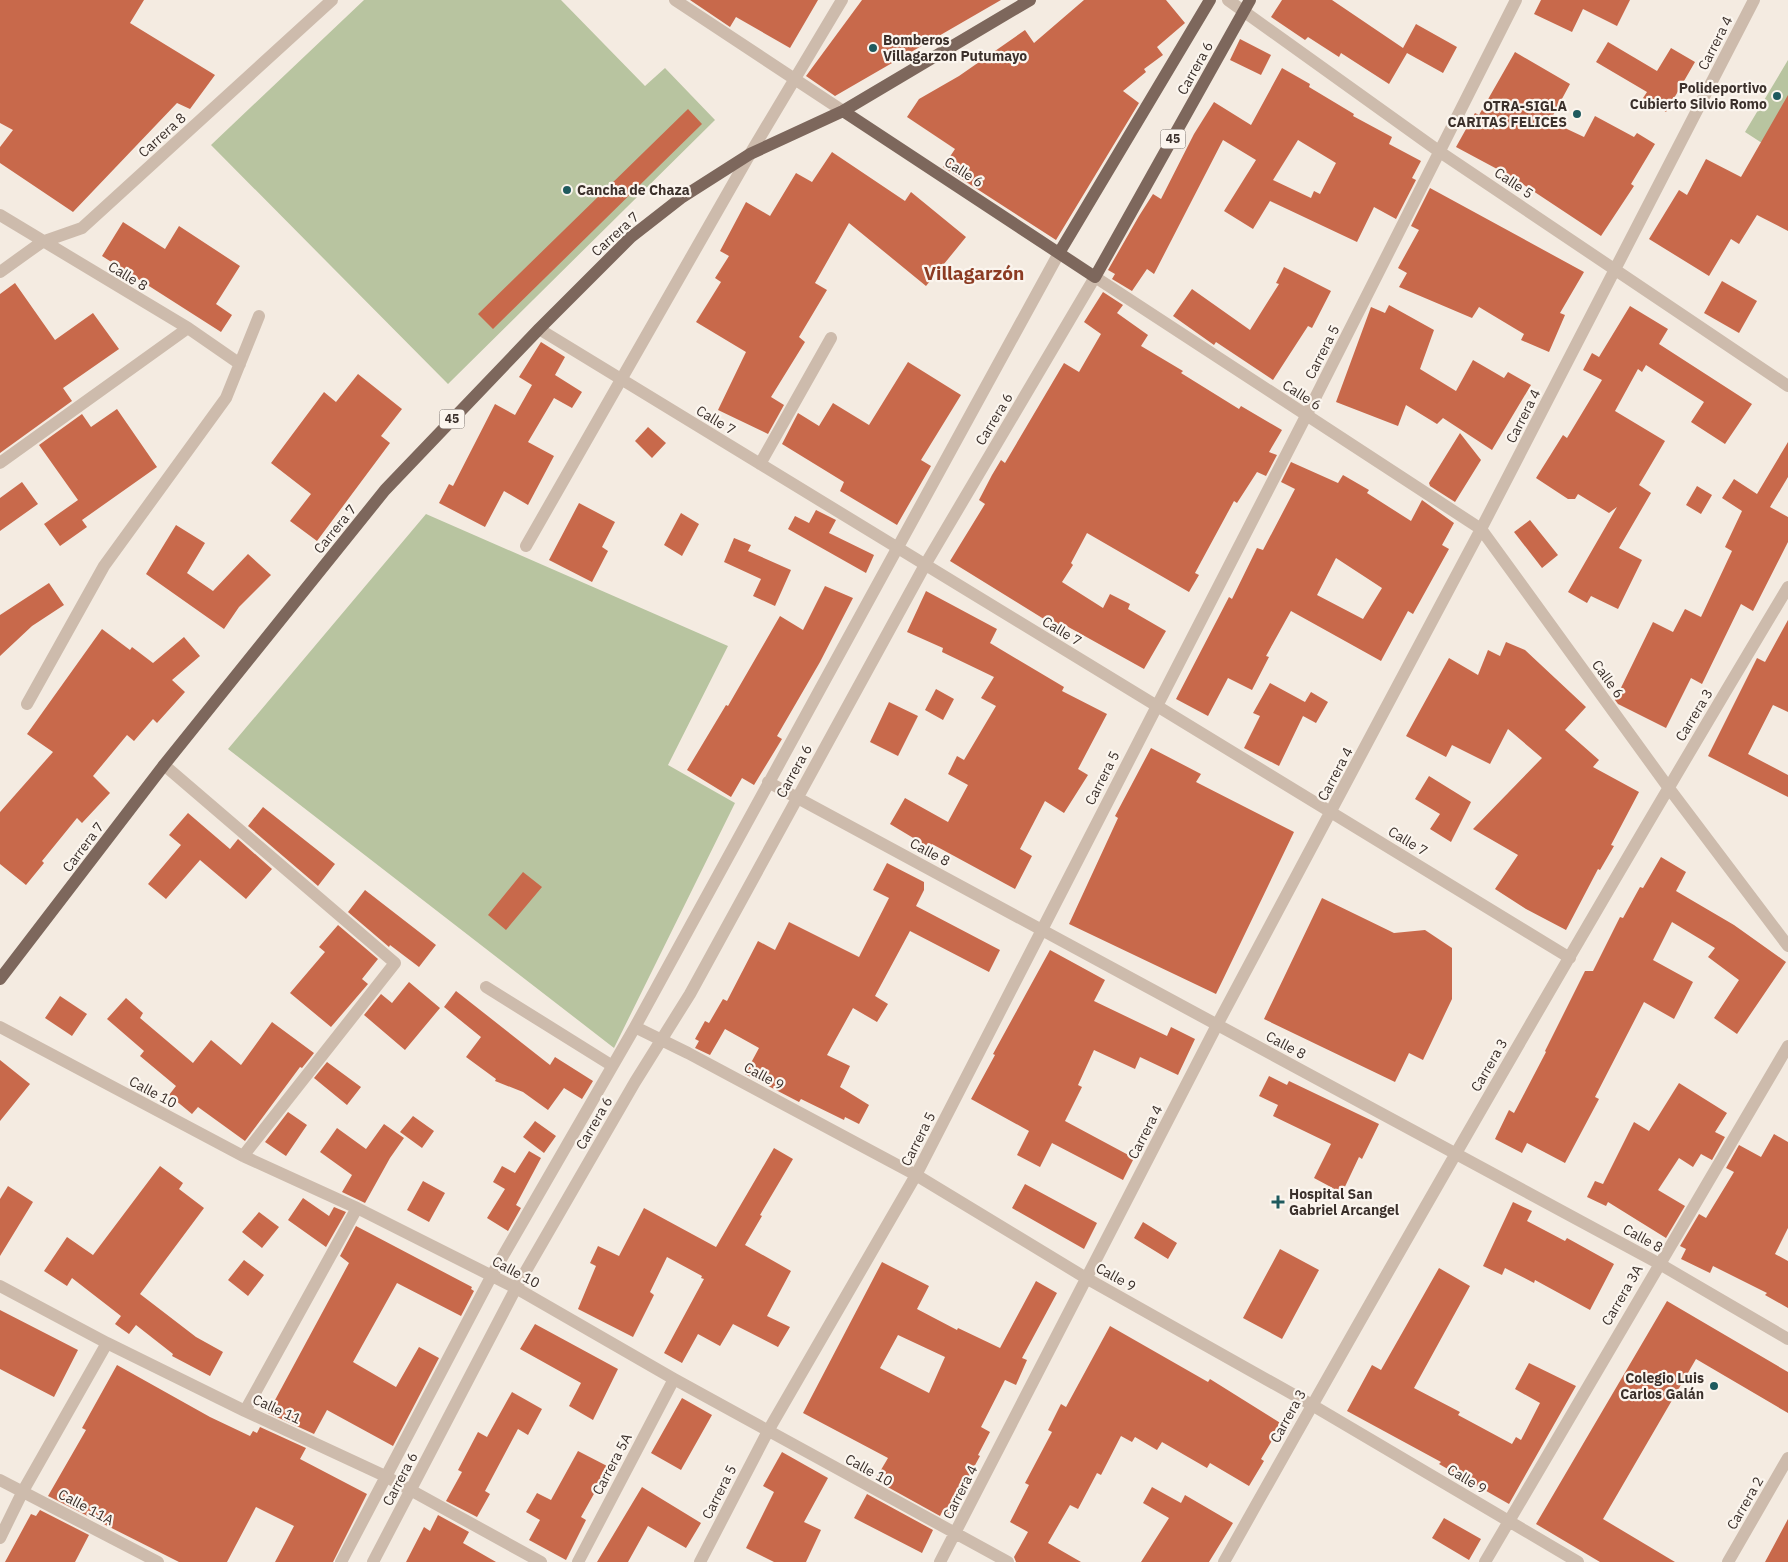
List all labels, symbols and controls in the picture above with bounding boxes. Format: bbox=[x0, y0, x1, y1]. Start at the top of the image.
street label: Carrera 4 bbox=[1694, 13, 1736, 73]
place label: Bomberos Villagarzon Putumayo bbox=[883, 31, 1027, 65]
street label: Carrera 6 bbox=[1173, 38, 1217, 98]
marker: Bomberos Villagarzon Putumayo bbox=[867, 42, 879, 54]
place label: Polideportivo Cubierto Silvio Romo bbox=[1630, 79, 1767, 113]
marker: Polideportivo Cubierto Silvio Romo bbox=[1771, 90, 1783, 102]
place label: OTRA-SIGLA CARITAS FELICES bbox=[1448, 97, 1567, 131]
marker: OTRA-SIGLA CARITAS FELICES bbox=[1571, 108, 1583, 120]
street label: Carrera 8 bbox=[134, 109, 190, 161]
road number: 45 bbox=[1160, 130, 1186, 148]
street label: Calle 6 bbox=[941, 153, 987, 191]
street label: Calle 5 bbox=[1491, 163, 1537, 203]
place label: Cancha de Chaza bbox=[577, 181, 690, 199]
marker: Cancha de Chaza bbox=[561, 184, 573, 196]
street label: Carrera 7 bbox=[587, 208, 643, 260]
street label: Calle 8 bbox=[105, 257, 151, 295]
district label: Villagarzón bbox=[924, 261, 1024, 285]
street label: Carrera 5 bbox=[1301, 322, 1343, 382]
street label: Calle 6 bbox=[1279, 376, 1325, 414]
street label: Carrera 4 bbox=[1502, 386, 1544, 446]
street label: Carrera 6 bbox=[971, 389, 1017, 449]
street label: Calle 7 bbox=[693, 401, 739, 439]
road number: 45 bbox=[440, 409, 464, 428]
street label: Carrera 7 bbox=[310, 501, 360, 557]
street label: Calle 7 bbox=[1039, 612, 1085, 650]
street label: Calle 6 bbox=[1588, 656, 1628, 702]
street label: Carrera 3 bbox=[1671, 685, 1717, 745]
street label: Carrera 6 bbox=[772, 741, 816, 801]
street label: Carrera 4 bbox=[1313, 744, 1357, 804]
street label: Carrera 5 bbox=[1081, 748, 1123, 808]
street label: Carrera 7 bbox=[58, 818, 108, 876]
street label: Calle 7 bbox=[1385, 822, 1431, 860]
street label: Calle 8 bbox=[907, 834, 953, 870]
street label: Calle 8 bbox=[1263, 1027, 1309, 1063]
street label: Carrera 3 bbox=[1467, 1035, 1511, 1095]
street label: Calle 9 bbox=[741, 1058, 787, 1094]
street label: Calle 10 bbox=[126, 1072, 180, 1112]
street label: Carrera 6 bbox=[572, 1093, 616, 1153]
street label: Carrera 4 bbox=[1124, 1102, 1166, 1162]
street label: Carrera 5 bbox=[897, 1109, 939, 1169]
place label: Hospital San Gabriel Arcangel bbox=[1289, 1185, 1399, 1219]
marker: Hospital San Gabriel Arcangel bbox=[1271, 1195, 1285, 1209]
street label: Calle 8 bbox=[1620, 1220, 1666, 1256]
street label: Calle 10 bbox=[489, 1252, 543, 1292]
street label: Calle 9 bbox=[1093, 1259, 1139, 1295]
street label: Carrera 3A bbox=[1597, 1261, 1647, 1329]
place label: Colegio Luis Carlos Galán bbox=[1620, 1369, 1704, 1403]
marker: Colegio Luis Carlos Galán bbox=[1708, 1380, 1720, 1392]
street label: Carrera 3 bbox=[1266, 1386, 1310, 1446]
street label: Calle 11 bbox=[250, 1390, 304, 1428]
street label: Carrera 5A bbox=[588, 1430, 636, 1498]
street label: Carrera 6 bbox=[378, 1449, 422, 1509]
street label: Calle 10 bbox=[842, 1450, 896, 1490]
street label: Calle 9 bbox=[1444, 1460, 1490, 1498]
street label: Carrera 5 bbox=[698, 1462, 740, 1522]
street label: Carrera 4 bbox=[939, 1462, 981, 1522]
street label: Carrera 2 bbox=[1723, 1473, 1767, 1533]
street label: Calle 11A bbox=[55, 1485, 117, 1529]

